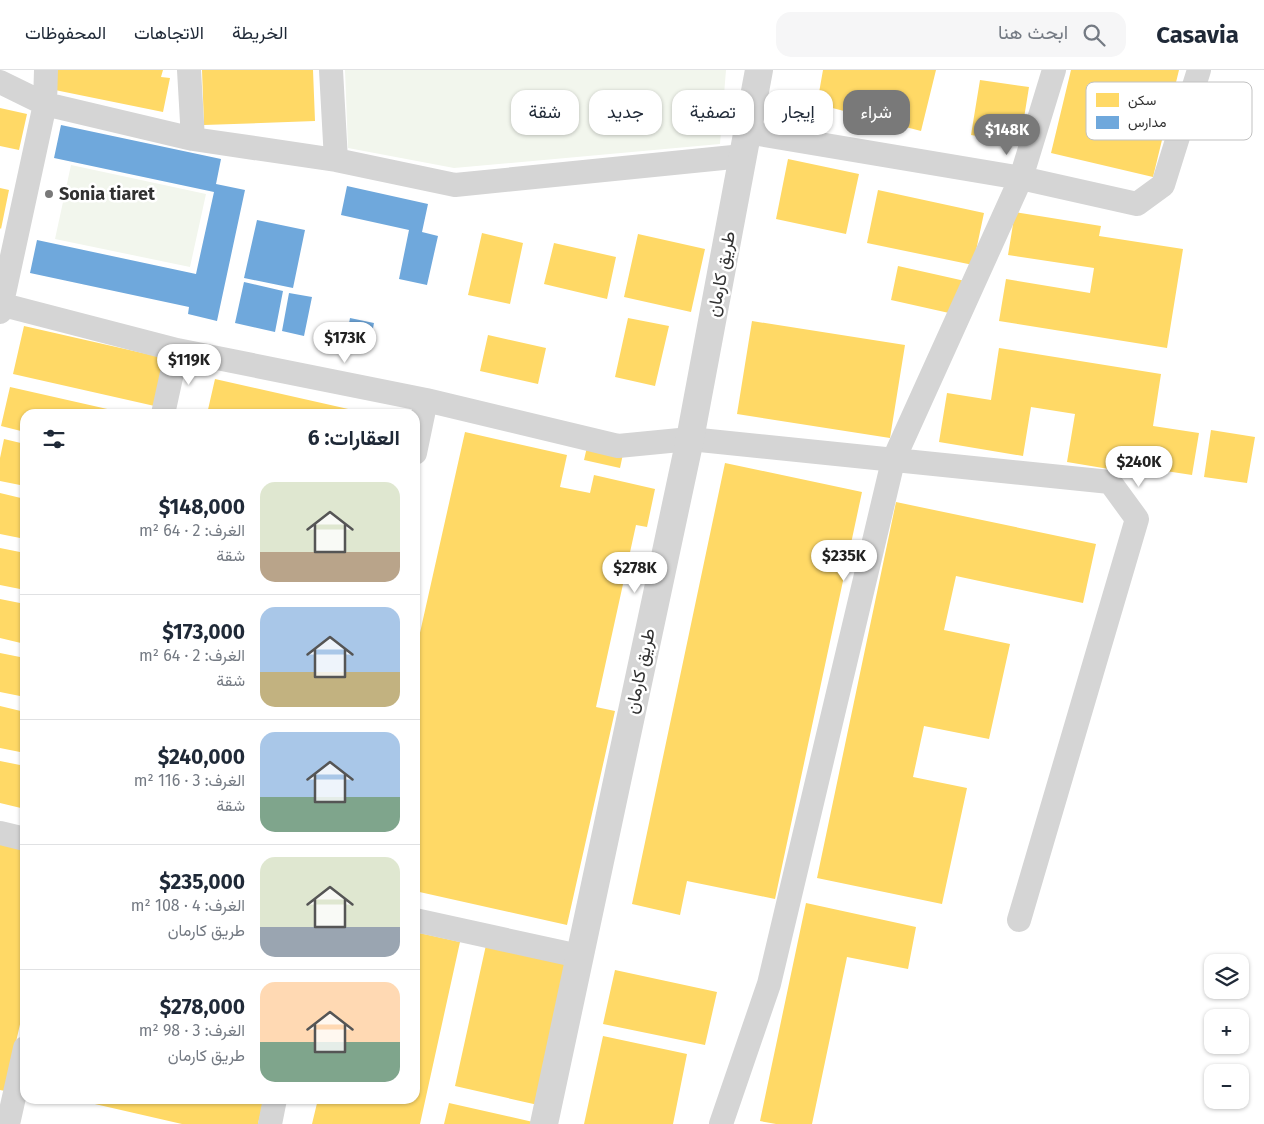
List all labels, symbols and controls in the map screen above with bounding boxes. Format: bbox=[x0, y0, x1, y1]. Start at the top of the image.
search box bbox=[776, 12, 1126, 57]
text: ابحث هنا bbox=[998, 21, 1068, 44]
icon: search bbox=[1080, 21, 1108, 49]
text: Casavia bbox=[1156, 21, 1239, 49]
text: المحفوظات bbox=[25, 22, 106, 44]
text: الاتجاهات bbox=[134, 22, 204, 44]
text: الخريطة bbox=[232, 22, 288, 44]
legend bbox=[1086, 82, 1252, 140]
chip: شقة bbox=[511, 90, 579, 135]
chip: جديد bbox=[589, 90, 662, 135]
chip: تصفية bbox=[672, 90, 754, 135]
chip: إيجار bbox=[764, 90, 833, 135]
chip: شراء bbox=[843, 90, 910, 135]
text: سكن bbox=[1128, 92, 1156, 109]
pin: $148K bbox=[972, 114, 1042, 156]
text: مدارس bbox=[1128, 114, 1166, 131]
text: $148K bbox=[985, 120, 1029, 139]
place label: Sonia tiaret bbox=[59, 183, 156, 205]
marker: Sonia tiaret bbox=[43, 188, 55, 200]
street label: طريق كارمان bbox=[702, 229, 740, 319]
pin: $173K bbox=[310, 322, 380, 364]
text: $173K bbox=[324, 328, 366, 347]
pin: $119K bbox=[154, 344, 224, 386]
text: $119K bbox=[168, 350, 210, 369]
icon: filters bbox=[40, 425, 68, 453]
text: العقارات: 6 bbox=[308, 425, 400, 451]
pin: $240K bbox=[1104, 446, 1174, 488]
text: $240K bbox=[1117, 452, 1161, 471]
text: $148,000 bbox=[159, 494, 245, 520]
icon: home bbox=[300, 502, 360, 562]
text: الغرف: 2 · 64 m² bbox=[139, 521, 245, 540]
pin: $235K bbox=[809, 540, 879, 582]
text: شقة bbox=[216, 546, 245, 565]
text: $235K bbox=[822, 546, 866, 565]
pin: $278K bbox=[600, 552, 670, 594]
text: $278K bbox=[613, 558, 657, 577]
text: $173,000 bbox=[162, 619, 245, 645]
street label: طريق كارمان bbox=[620, 626, 660, 716]
icon: home bbox=[300, 627, 360, 687]
text: الغرف: 2 · 64 m² bbox=[139, 646, 245, 665]
text: شقة bbox=[216, 671, 245, 690]
text: $240,000 bbox=[158, 744, 245, 770]
icon: home bbox=[300, 752, 360, 812]
text: الغرف: 3 · 116 m² bbox=[134, 771, 245, 790]
text: شقة bbox=[216, 796, 245, 815]
text: $235,000 bbox=[159, 869, 245, 895]
icon: home bbox=[300, 877, 360, 937]
text: الغرف: 4 · 108 m² bbox=[131, 896, 245, 915]
text: طريق كارمان bbox=[168, 921, 245, 940]
map controls bbox=[1204, 954, 1249, 1109]
button: layers bbox=[1204, 954, 1249, 999]
text: $278,000 bbox=[160, 994, 245, 1020]
icon: home bbox=[300, 1002, 360, 1062]
button: + bbox=[1204, 1009, 1249, 1054]
text: الغرف: 3 · 98 m² bbox=[139, 1021, 245, 1040]
text: طريق كارمان bbox=[168, 1046, 245, 1065]
button: − bbox=[1204, 1064, 1249, 1109]

